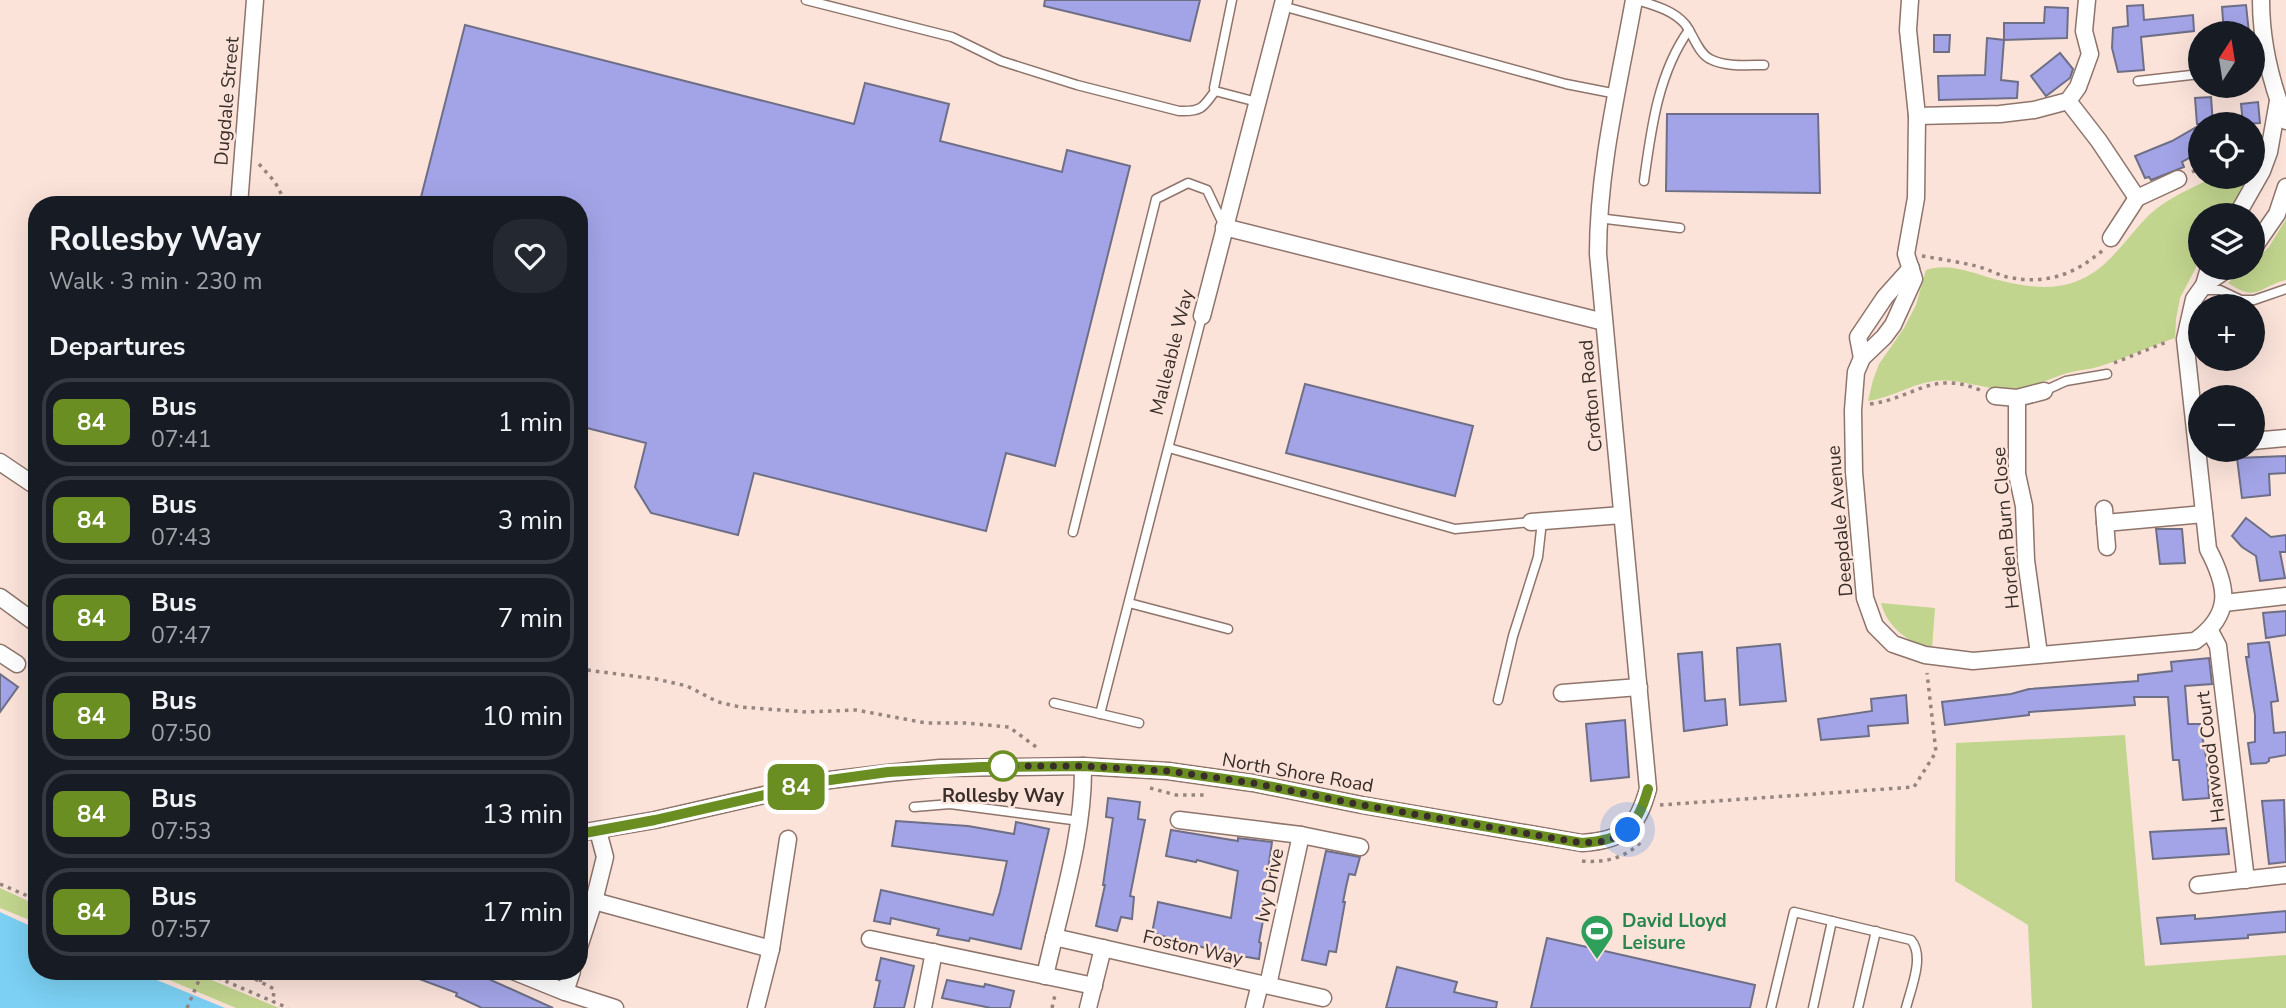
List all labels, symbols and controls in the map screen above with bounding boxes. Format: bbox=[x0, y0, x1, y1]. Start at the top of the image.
north arrow bbox=[2188, 21, 2264, 98]
map controls bbox=[2188, 21, 2265, 462]
street label: Dugdale Street bbox=[208, 35, 246, 167]
button: locate bbox=[2188, 112, 2265, 189]
button: layers bbox=[2188, 203, 2265, 280]
text: Rollesby Way bbox=[49, 217, 261, 262]
button: heart bbox=[493, 219, 567, 293]
text: Walk · 3 min · 230 m bbox=[49, 266, 262, 297]
street label: Malleable Way bbox=[1144, 286, 1200, 418]
button: + bbox=[2188, 294, 2265, 371]
text: Departures bbox=[49, 329, 185, 364]
street label: Crofton Road bbox=[1573, 339, 1609, 453]
button: − bbox=[2188, 385, 2265, 462]
text: Bus bbox=[151, 389, 197, 424]
text: 1 min bbox=[498, 405, 563, 440]
text: 84 bbox=[77, 406, 106, 438]
text: 07:41 bbox=[151, 424, 211, 455]
street label: Deepdale Avenue bbox=[1820, 444, 1860, 598]
street label: Horden Burn Close bbox=[1986, 446, 2026, 610]
text: Bus bbox=[151, 487, 197, 522]
text: 3 min bbox=[498, 503, 563, 538]
text: 84 bbox=[77, 504, 106, 536]
text: 07:43 bbox=[151, 522, 211, 553]
text: Bus bbox=[151, 585, 197, 620]
text: 7 min bbox=[498, 601, 563, 636]
text: 84 bbox=[77, 602, 106, 634]
text: 07:47 bbox=[151, 620, 211, 651]
text: Bus bbox=[151, 683, 197, 718]
street label: Harwood Court bbox=[2190, 689, 2232, 824]
text: 10 min bbox=[482, 699, 563, 734]
text: 84 bbox=[77, 700, 106, 732]
text: 07:50 bbox=[151, 718, 211, 749]
street label: North Shore Road bbox=[1220, 747, 1376, 799]
marker: Rollesby Way bbox=[988, 751, 1018, 781]
line badge: 84 bbox=[764, 764, 828, 810]
text: 84 bbox=[782, 771, 810, 803]
text: Bus bbox=[151, 781, 197, 816]
place label: Rollesby Way bbox=[942, 783, 1065, 809]
text: 13 min bbox=[482, 797, 563, 832]
text: 84 bbox=[77, 798, 106, 830]
your location bbox=[1610, 812, 1645, 847]
text: 07:53 bbox=[151, 816, 211, 847]
street label: Ivy Drive bbox=[1249, 846, 1290, 924]
text: Bus bbox=[151, 879, 197, 914]
text: 17 min bbox=[482, 895, 563, 930]
text: 84 bbox=[77, 896, 106, 928]
place label: David Lloyd Leisure bbox=[1622, 908, 1727, 956]
sports icon: David Lloyd Leisure bbox=[1578, 912, 1616, 961]
text: 07:57 bbox=[151, 914, 211, 945]
street label: Foston Way bbox=[1140, 924, 1246, 972]

